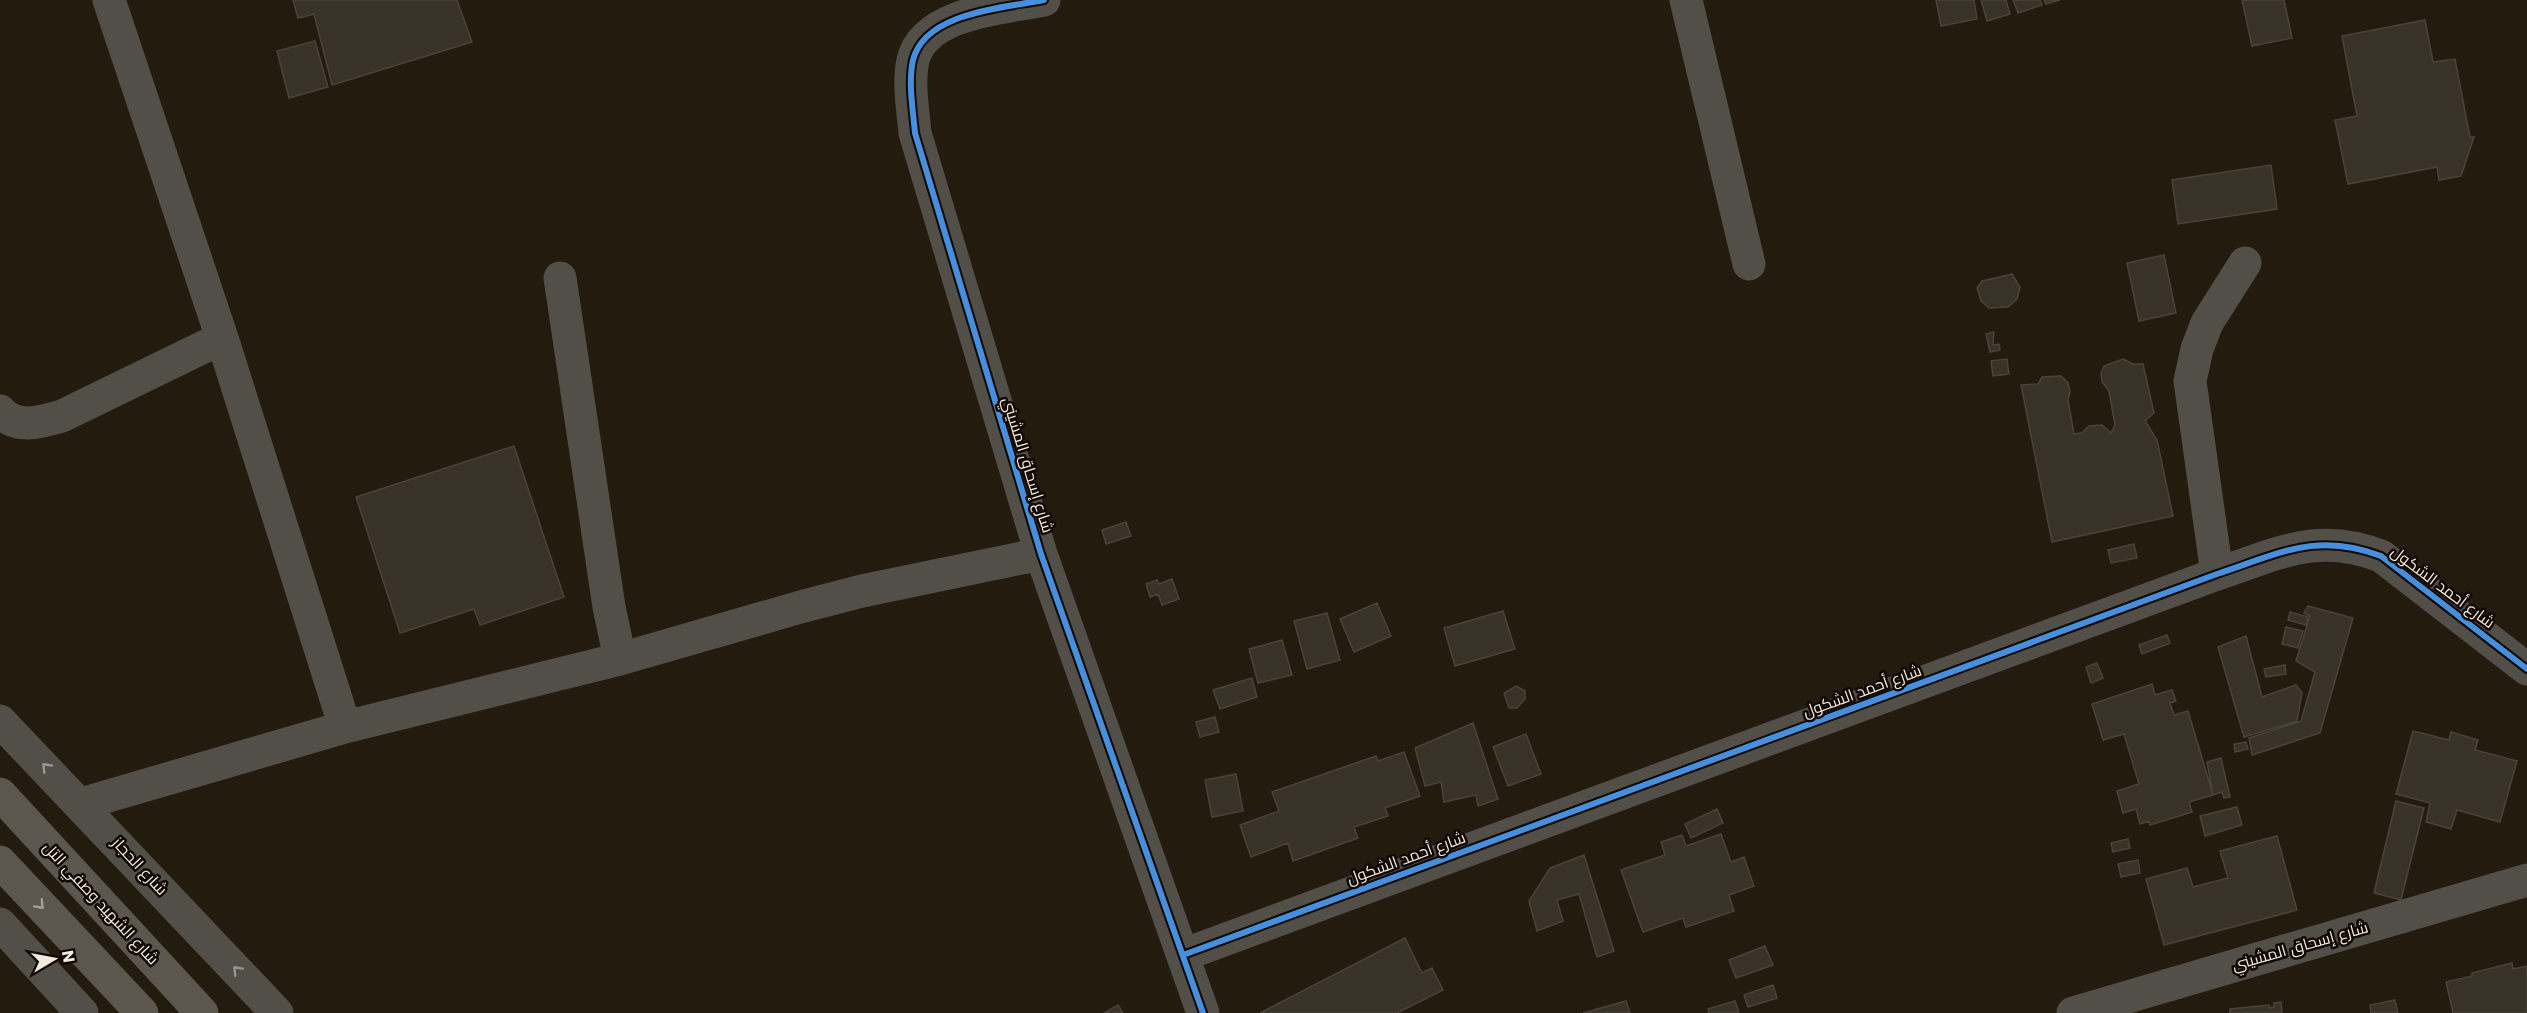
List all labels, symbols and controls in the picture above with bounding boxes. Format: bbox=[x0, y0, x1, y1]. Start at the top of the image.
street label: شارع إسحاق المشيني bbox=[994, 394, 1060, 536]
street label: شارع أحمد الشكول bbox=[2386, 540, 2500, 634]
street label: شارع أحمد الشكول bbox=[1799, 659, 1925, 723]
one-way arrow bbox=[42, 764, 53, 775]
street label: شارع أحمد الشكول bbox=[1343, 826, 1469, 890]
street label: شارع الحجاز bbox=[106, 831, 173, 900]
street label: شارع الشهيد وصفي التل bbox=[36, 836, 164, 971]
one-way arrow bbox=[33, 898, 44, 908]
street label: شارع إسحاق المشيني bbox=[2229, 916, 2371, 978]
north arrow bbox=[24, 929, 84, 989]
text: N bbox=[56, 949, 81, 964]
one-way arrow bbox=[233, 967, 244, 977]

